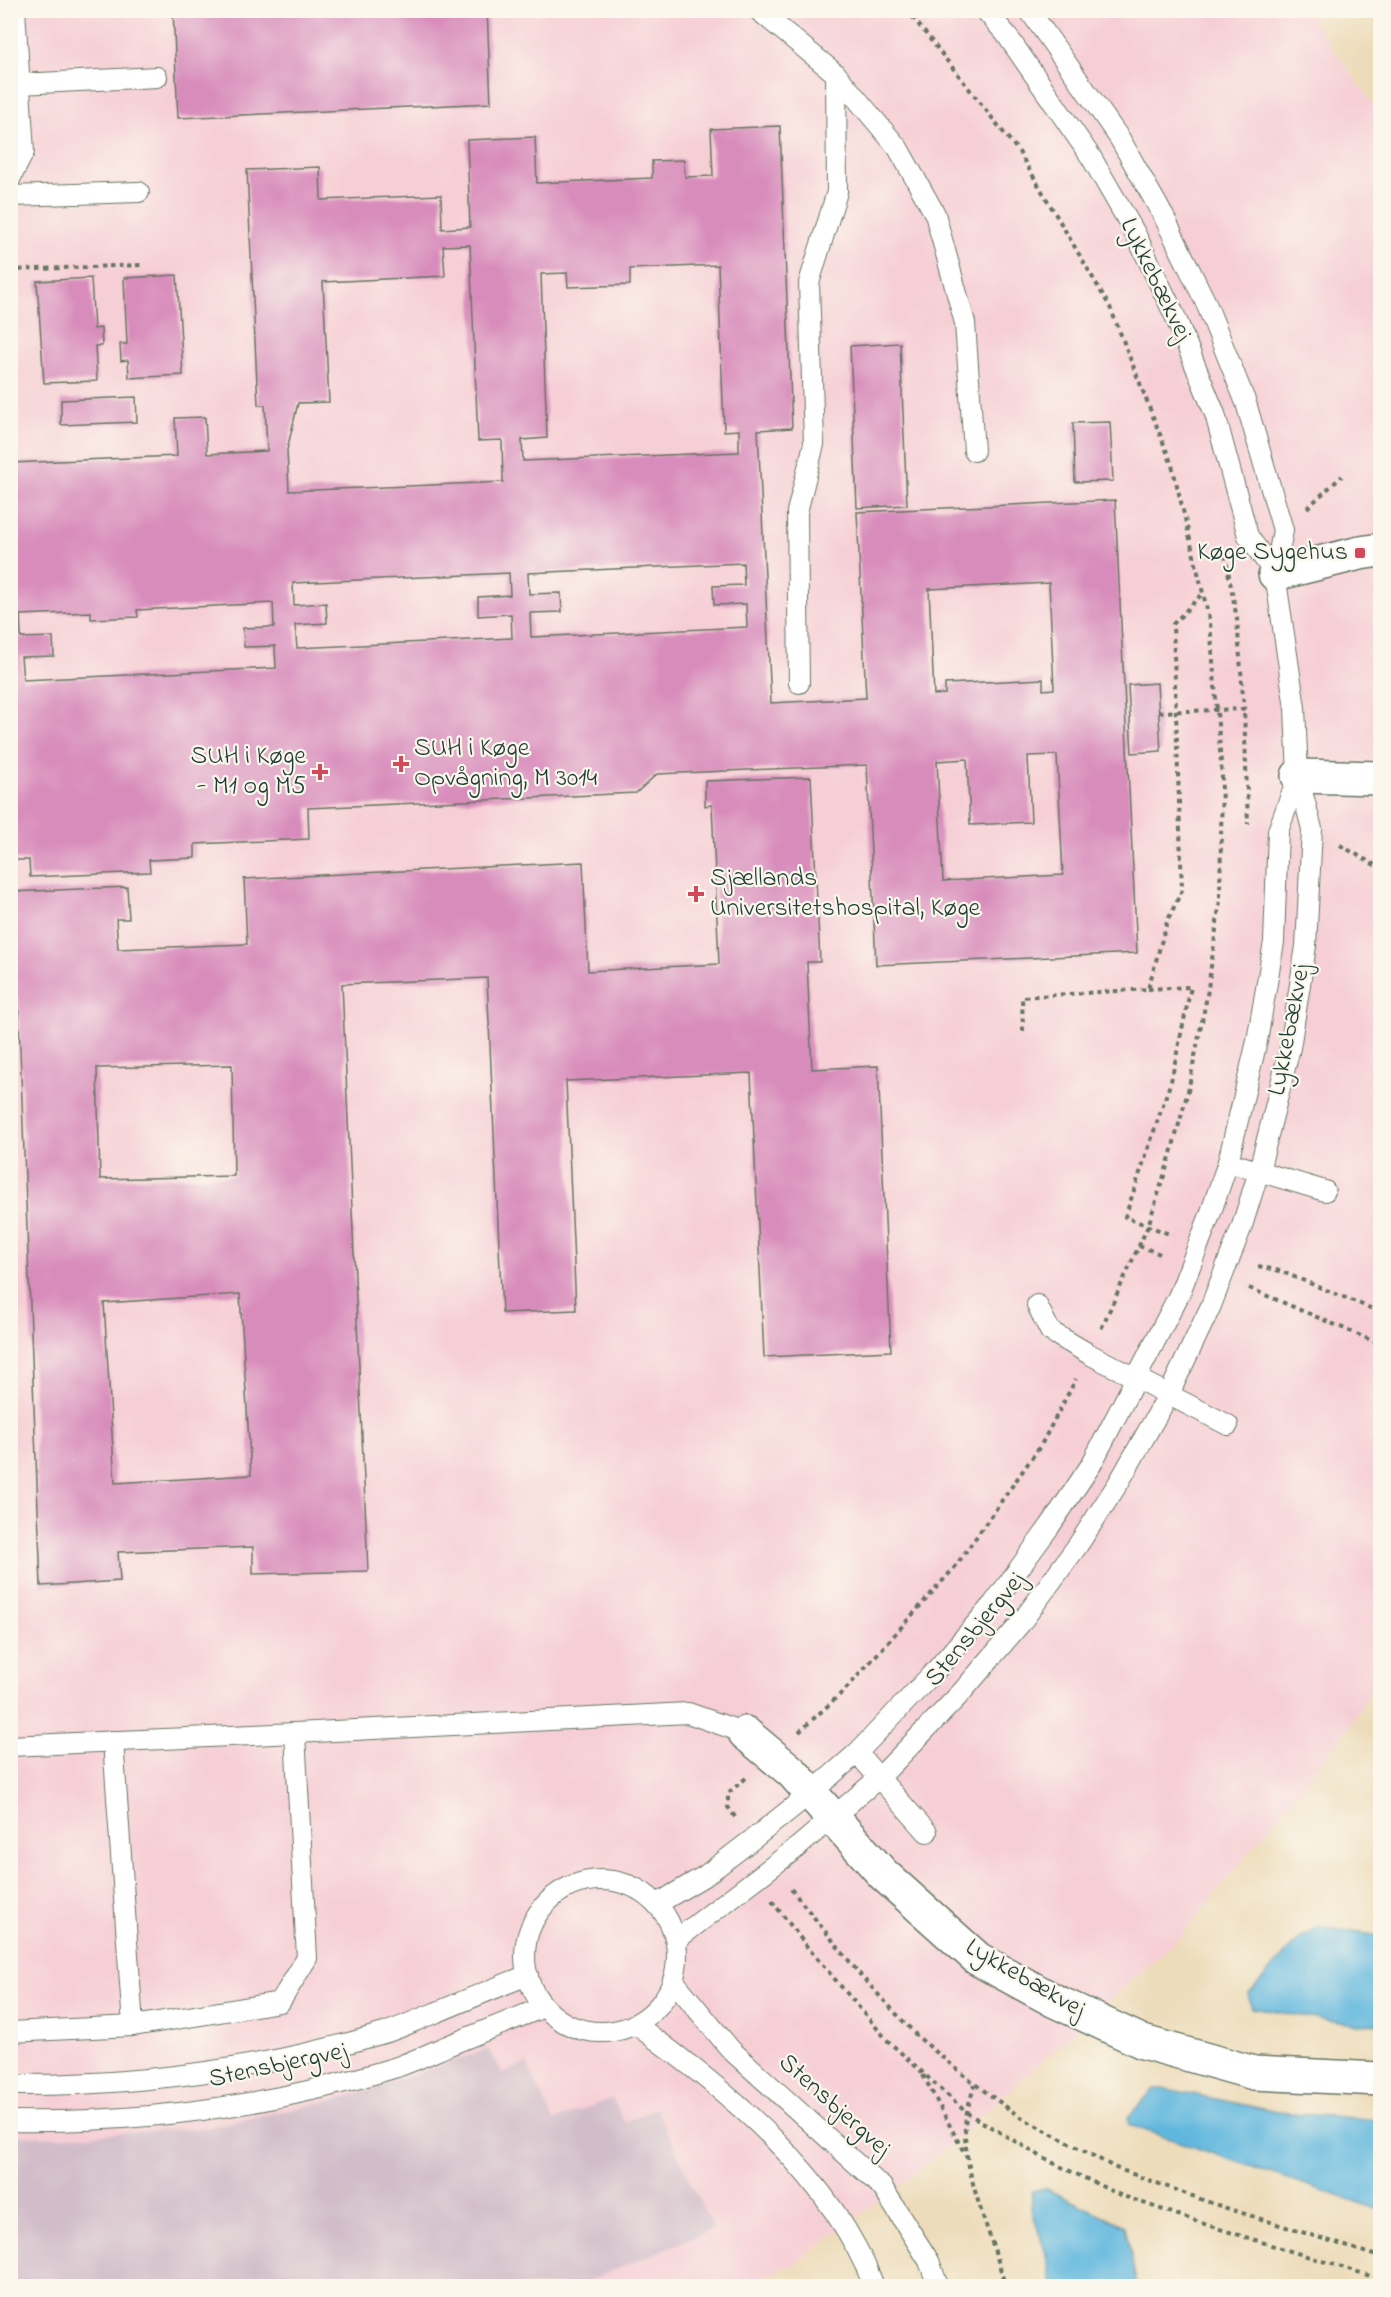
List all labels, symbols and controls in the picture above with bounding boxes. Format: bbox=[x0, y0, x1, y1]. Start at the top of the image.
street label: Lykkebækvej bbox=[1109, 212, 1202, 349]
place label: Køge Sygehus bbox=[1197, 534, 1348, 572]
marker: Køge Sygehus bbox=[1353, 546, 1367, 560]
place label: SUH i Køge Opvågning, M 3014 bbox=[414, 730, 598, 798]
place label: SUH i Køge - M1 og M5 bbox=[191, 738, 306, 806]
marker: SUH i Køge Opvågning, M 3014 bbox=[392, 755, 410, 773]
marker: SUH i Køge - M1 og M5 bbox=[311, 763, 329, 781]
place label: Sjællands Universitetshospital, Køge bbox=[710, 860, 981, 928]
marker: Sjællands Universitetshospital, Køge bbox=[687, 885, 705, 903]
street label: Lykkebækvej bbox=[1259, 960, 1322, 1099]
street label: Stensbjergvej bbox=[916, 1563, 1036, 1696]
street label: Lykkebækvej bbox=[958, 1929, 1093, 2029]
street label: Stensbjergvej bbox=[205, 2033, 351, 2099]
street label: Stensbjergvej bbox=[769, 2045, 900, 2168]

